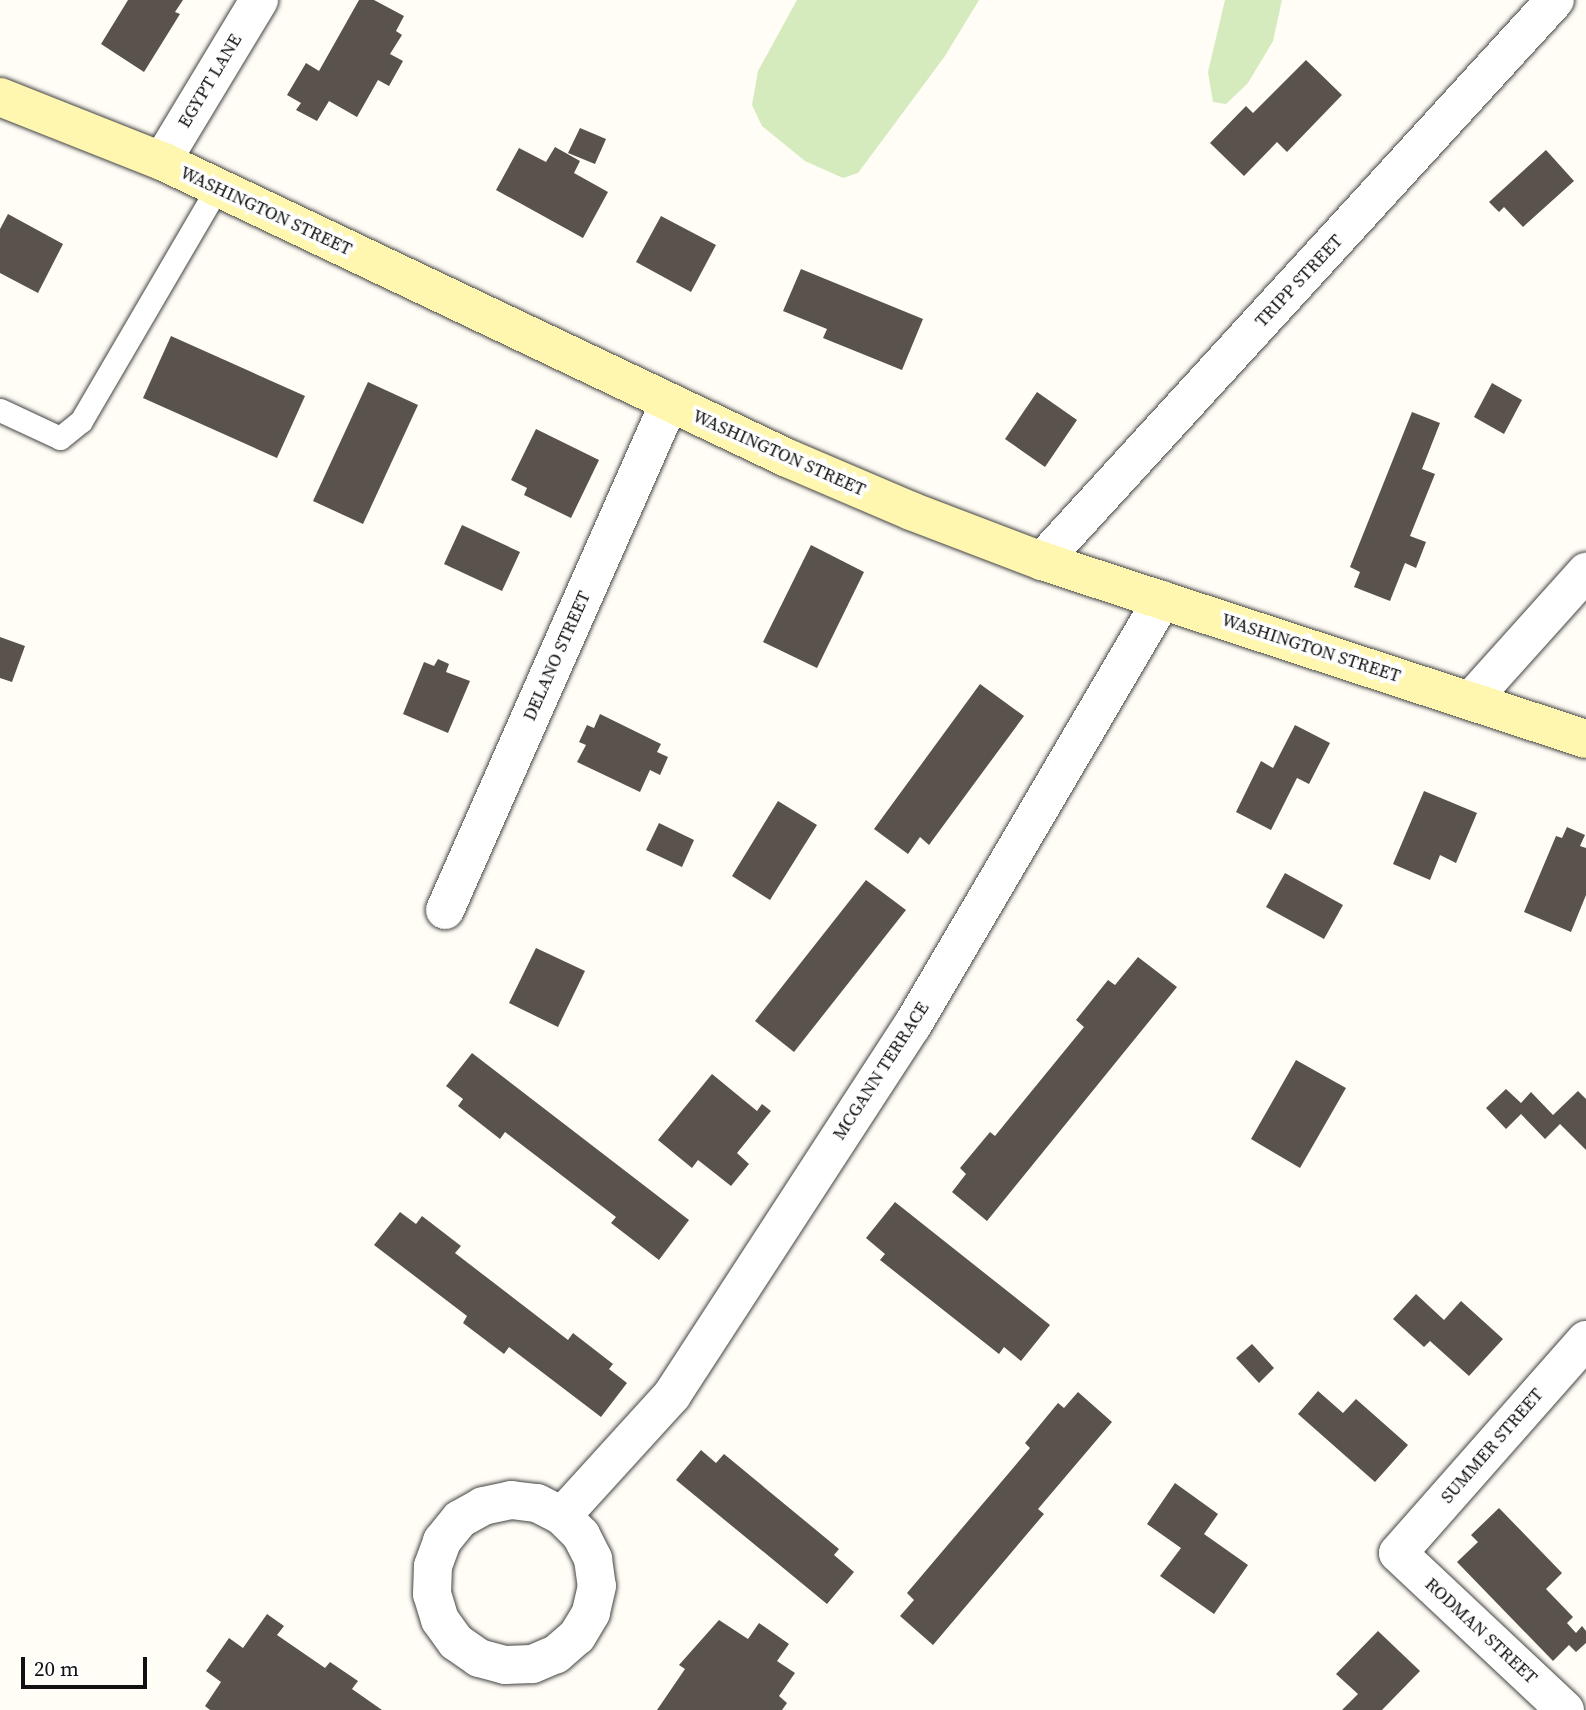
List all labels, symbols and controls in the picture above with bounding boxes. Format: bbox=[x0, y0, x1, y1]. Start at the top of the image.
street label: EGYPT LANE bbox=[173, 30, 247, 132]
street label: WASHINGTON STREET bbox=[177, 162, 355, 260]
street label: TRIPP STREET bbox=[1251, 230, 1347, 332]
street label: WASHINGTON STREET bbox=[689, 405, 869, 501]
street label: DELANO STREET bbox=[519, 588, 595, 724]
street label: WASHINGTON STREET bbox=[1219, 609, 1403, 687]
street label: MCGANN TERRACE bbox=[828, 998, 934, 1144]
street label: SUMMER STREET bbox=[1436, 1384, 1548, 1508]
street label: RODMAN STREET bbox=[1420, 1573, 1542, 1689]
scale bar bbox=[24, 1644, 150, 1688]
text: 20 m bbox=[34, 1654, 79, 1683]

